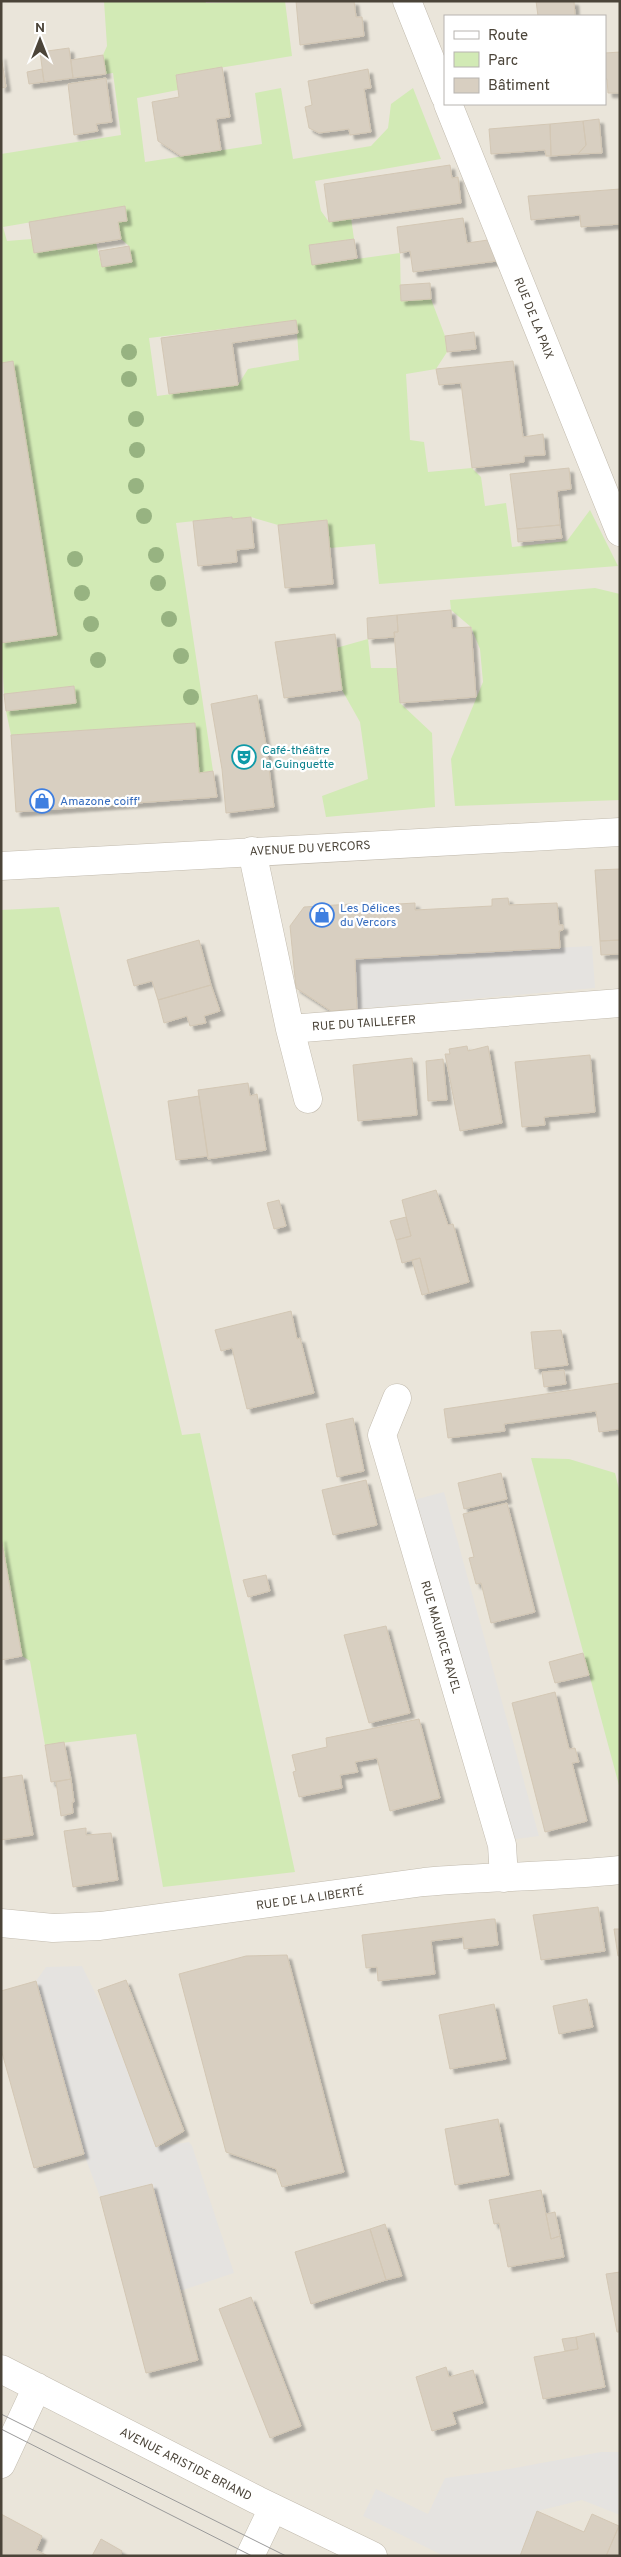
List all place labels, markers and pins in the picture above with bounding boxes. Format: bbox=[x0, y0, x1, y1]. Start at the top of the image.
place label: Café-théâtre la Guinguette bbox=[262, 743, 334, 773]
theatre icon: Café-théâtre la Guinguette bbox=[231, 744, 257, 770]
shop icon: Amazone coiff' bbox=[29, 788, 55, 814]
place label: Amazone coiff' bbox=[60, 794, 140, 810]
place label: Les Délices du Vercors bbox=[340, 901, 400, 931]
shop icon: Les Délices du Vercors bbox=[309, 902, 335, 928]

